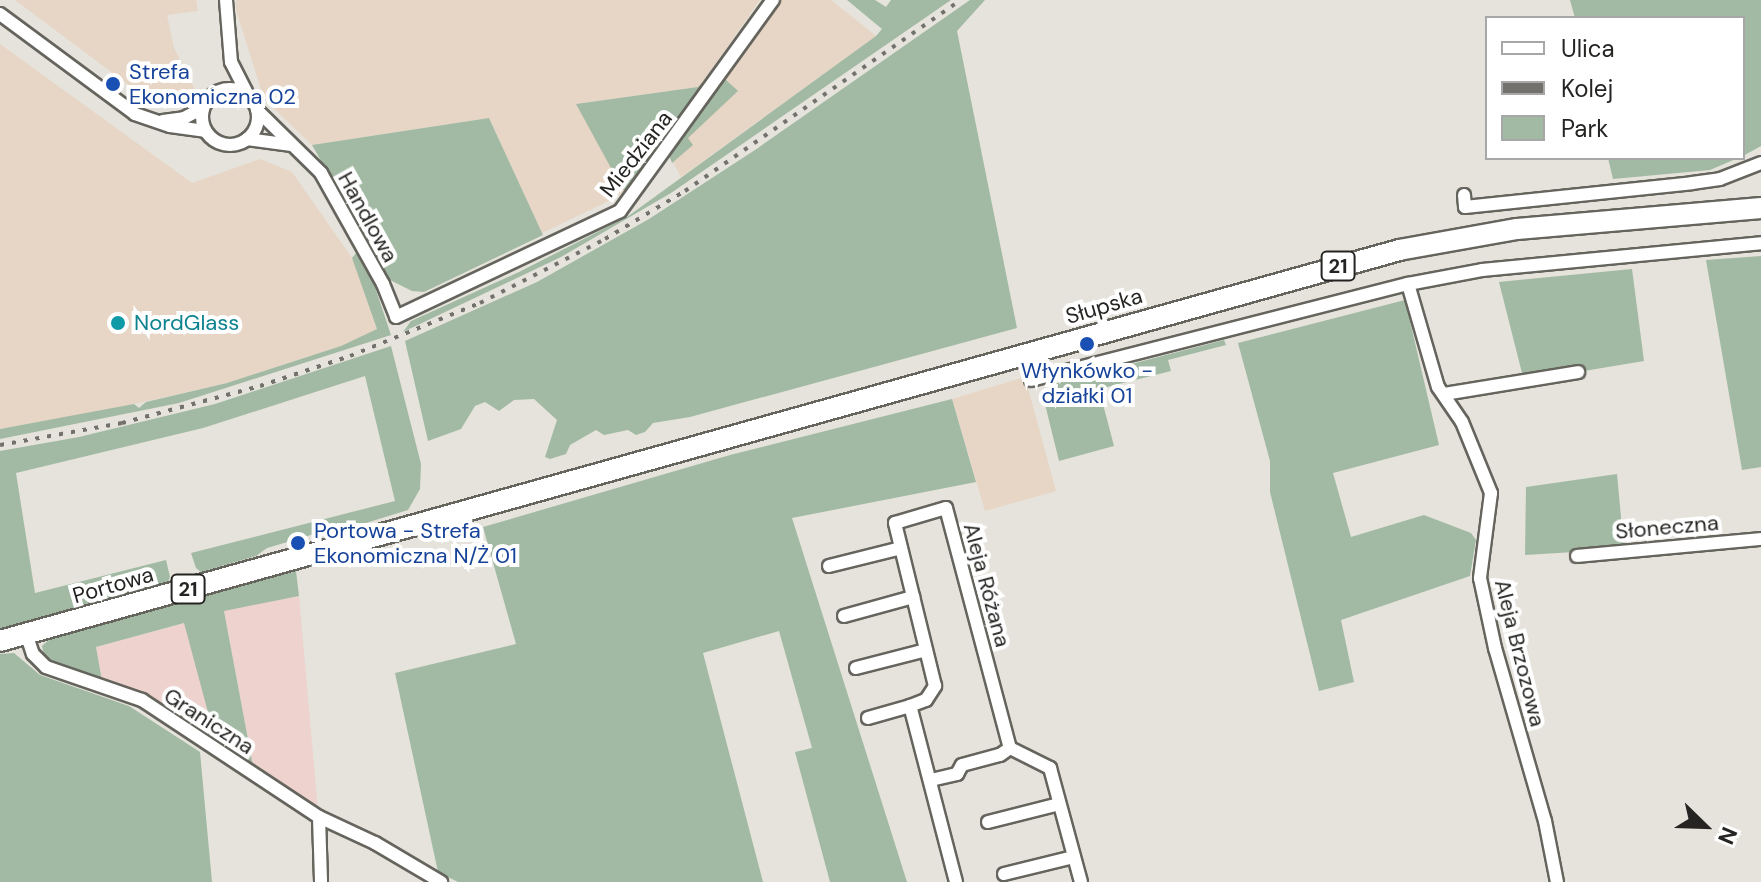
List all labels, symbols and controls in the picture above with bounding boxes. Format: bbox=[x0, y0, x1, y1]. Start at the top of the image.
legend bbox=[1485, 16, 1745, 160]
text: Ulica bbox=[1561, 33, 1615, 64]
place label: Strefa Ekonomiczna 02 bbox=[129, 58, 296, 110]
text: Kolej bbox=[1561, 73, 1613, 104]
marker: Strefa Ekonomiczna 02 bbox=[104, 75, 122, 93]
street label: Miedziana bbox=[594, 106, 678, 202]
text: Park bbox=[1561, 113, 1608, 144]
street label: Handlowa bbox=[332, 167, 404, 267]
road number: 21 bbox=[1320, 250, 1356, 282]
street label: Słupska bbox=[1063, 282, 1145, 330]
place label: NordGlass bbox=[134, 310, 239, 336]
marker: NordGlass bbox=[109, 314, 127, 332]
marker: Włynkówko - działki 01 bbox=[1078, 335, 1096, 353]
place label: Włynkówko - działki 01 bbox=[1021, 357, 1153, 408]
street label: Słoneczna bbox=[1614, 509, 1720, 545]
place label: Portowa - Strefa Ekonomiczna N/Ż 01 bbox=[314, 517, 517, 568]
street label: Aleja Różana bbox=[958, 520, 1016, 650]
marker: Portowa - Strefa Ekonomiczna N/Ż 01 bbox=[289, 534, 307, 552]
street label: Portowa bbox=[70, 561, 156, 609]
road number: 21 bbox=[170, 573, 206, 605]
street label: Aleja Brzozowa bbox=[1489, 577, 1551, 729]
street label: Graniczna bbox=[159, 682, 259, 760]
north arrow bbox=[1665, 786, 1745, 866]
text: N bbox=[1711, 823, 1744, 849]

